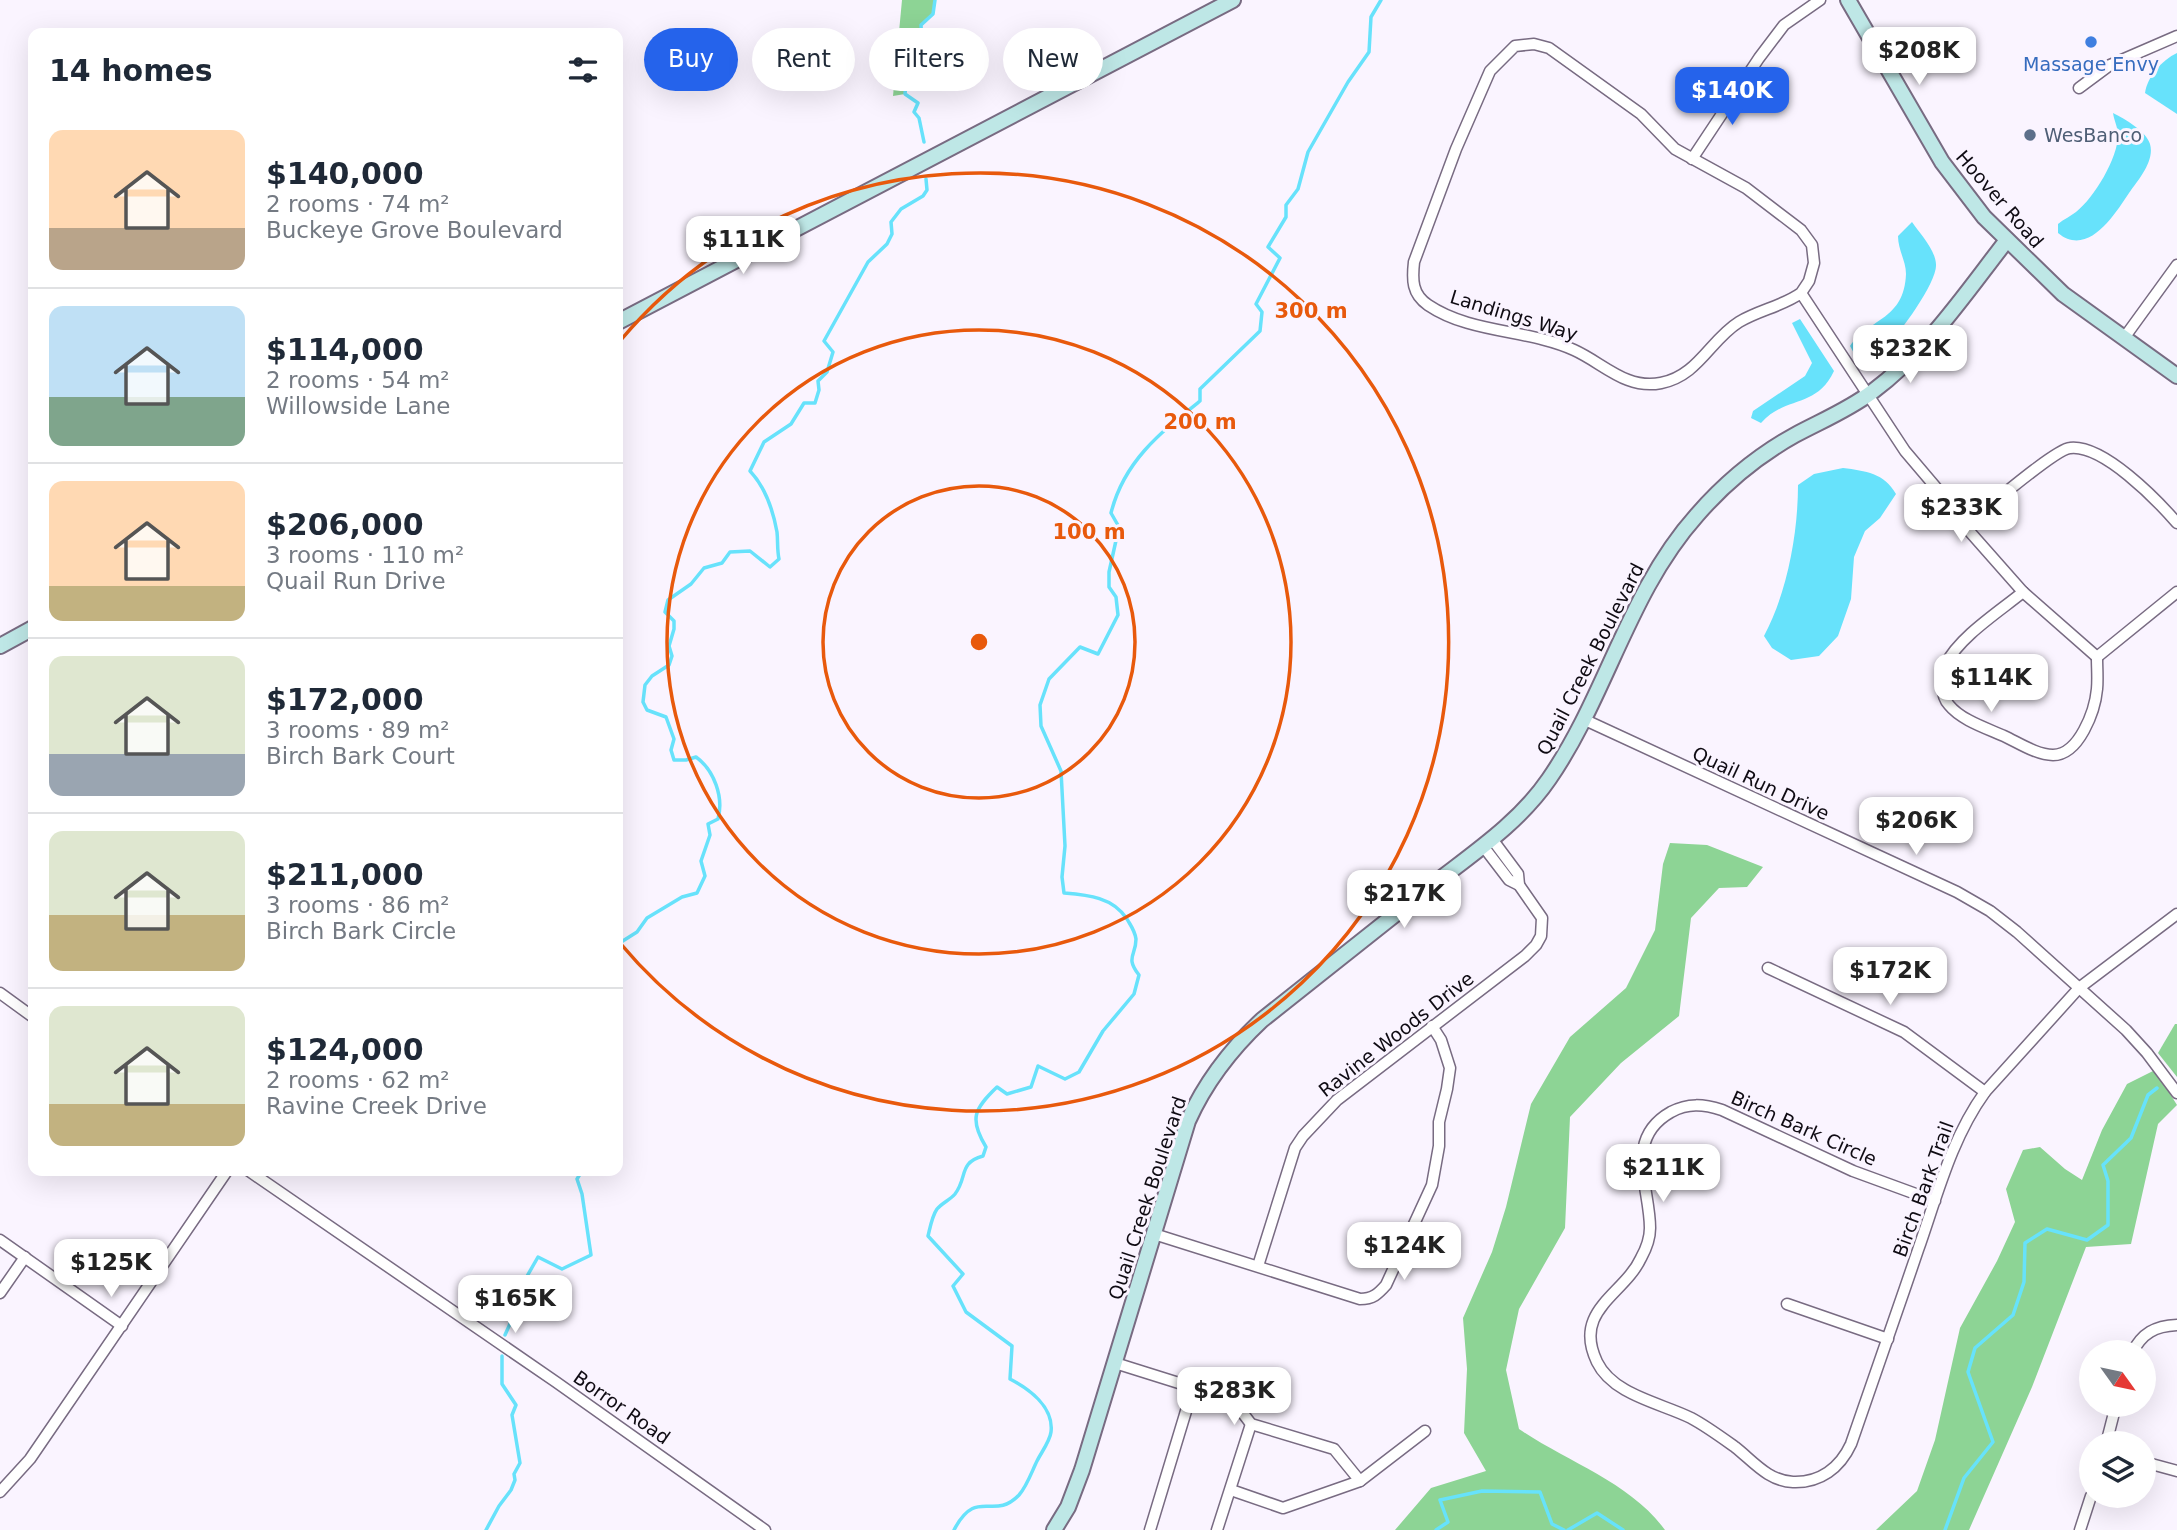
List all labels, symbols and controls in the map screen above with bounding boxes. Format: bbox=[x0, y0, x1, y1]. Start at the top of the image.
chip: Buy bbox=[644, 28, 738, 91]
chip: Rent bbox=[752, 28, 855, 91]
chip: Filters bbox=[869, 28, 989, 91]
chip: New bbox=[1003, 28, 1103, 91]
pin: $208K bbox=[1870, 28, 1968, 87]
marker: Massage Envy bbox=[2083, 34, 2099, 50]
text: $208K bbox=[1878, 37, 1960, 63]
icon: filters bbox=[564, 51, 602, 89]
text: 14 homes bbox=[49, 53, 213, 88]
place label: Massage Envy bbox=[2023, 53, 2159, 75]
pin: $140K bbox=[1683, 68, 1781, 127]
text: $140K bbox=[1691, 77, 1773, 103]
place label: WesBanco bbox=[2044, 124, 2142, 146]
marker: WesBanco bbox=[2022, 127, 2038, 143]
street label: Hoover Road bbox=[1952, 146, 2048, 252]
text: $140,000 bbox=[266, 156, 424, 191]
icon: home bbox=[105, 158, 189, 242]
text: 2 rooms · 74 m² bbox=[266, 191, 450, 217]
pin: $111K bbox=[694, 216, 792, 276]
text: Buckeye Grove Boulevard bbox=[266, 217, 563, 243]
text: $111K bbox=[702, 226, 784, 252]
street label: Landings Way bbox=[1448, 285, 1580, 345]
text: 300 m bbox=[1274, 299, 1348, 323]
pin: $232K bbox=[1861, 326, 1959, 385]
text: $114,000 bbox=[266, 332, 424, 367]
icon: home bbox=[105, 334, 189, 418]
text: $232K bbox=[1869, 335, 1951, 361]
text: 2 rooms · 54 m² bbox=[266, 367, 450, 393]
text: Willowside Lane bbox=[266, 393, 450, 419]
text: 200 m bbox=[1163, 410, 1237, 434]
pin: $233K bbox=[1912, 484, 2010, 544]
text: $233K bbox=[1920, 494, 2002, 520]
text: $206,000 bbox=[266, 507, 424, 542]
icon: home bbox=[105, 509, 189, 593]
text: 100 m bbox=[1052, 520, 1126, 544]
text: 3 rooms · 110 m² bbox=[266, 542, 464, 568]
street label: Quail Creek Boulevard bbox=[1532, 559, 1648, 759]
text: Quail Run Drive bbox=[266, 568, 446, 594]
centre of rings bbox=[967, 630, 991, 654]
pin: $114K bbox=[1942, 654, 2040, 714]
text: $114K bbox=[1950, 664, 2032, 690]
text: $172,000 bbox=[266, 682, 424, 717]
icon: home bbox=[105, 684, 189, 768]
text: 3 rooms · 89 m² bbox=[266, 717, 450, 743]
street label: Quail Run Drive bbox=[1689, 742, 1833, 824]
text: Birch Bark Court bbox=[266, 743, 455, 769]
pin: $206K bbox=[1867, 798, 1965, 857]
text: $206K bbox=[1875, 807, 1957, 833]
text: $211,000 bbox=[266, 857, 424, 892]
icon: home bbox=[105, 859, 189, 943]
pin: $217K bbox=[1355, 870, 1453, 930]
text: $217K bbox=[1363, 880, 1445, 906]
text: 3 rooms · 86 m² bbox=[266, 892, 450, 918]
text: Birch Bark Circle bbox=[266, 918, 456, 944]
pin: $172K bbox=[1841, 948, 1939, 1007]
text: $172K bbox=[1849, 957, 1931, 983]
street label: Ravine Woods Drive bbox=[1314, 967, 1478, 1101]
text: $124,000 bbox=[266, 1032, 424, 1067]
icon: home bbox=[105, 1034, 189, 1118]
text: 2 rooms · 62 m² bbox=[266, 1067, 450, 1093]
street label: Birch Bark Circle bbox=[1728, 1086, 1880, 1170]
text: Ravine Creek Drive bbox=[266, 1093, 487, 1119]
street label: Quail Creek Boulevard bbox=[1104, 1094, 1190, 1302]
street label: Birch Bark Trail bbox=[1888, 1118, 1958, 1260]
pin: $211K bbox=[1614, 1144, 1712, 1204]
text: $211K bbox=[1622, 1154, 1704, 1180]
pin: $124K bbox=[1355, 1222, 1453, 1282]
text: $124K bbox=[1363, 1232, 1445, 1258]
pin: $125K bbox=[62, 1240, 160, 1299]
text: $125K bbox=[70, 1249, 152, 1275]
pin: $165K bbox=[466, 1276, 564, 1335]
text: $165K bbox=[474, 1285, 556, 1311]
north arrow bbox=[2079, 1340, 2156, 1418]
map controls bbox=[2079, 1340, 2156, 1508]
street label: Borror Road bbox=[570, 1366, 674, 1448]
pin: $283K bbox=[1185, 1368, 1283, 1427]
text: $283K bbox=[1193, 1377, 1275, 1403]
button: layers bbox=[2079, 1431, 2156, 1508]

